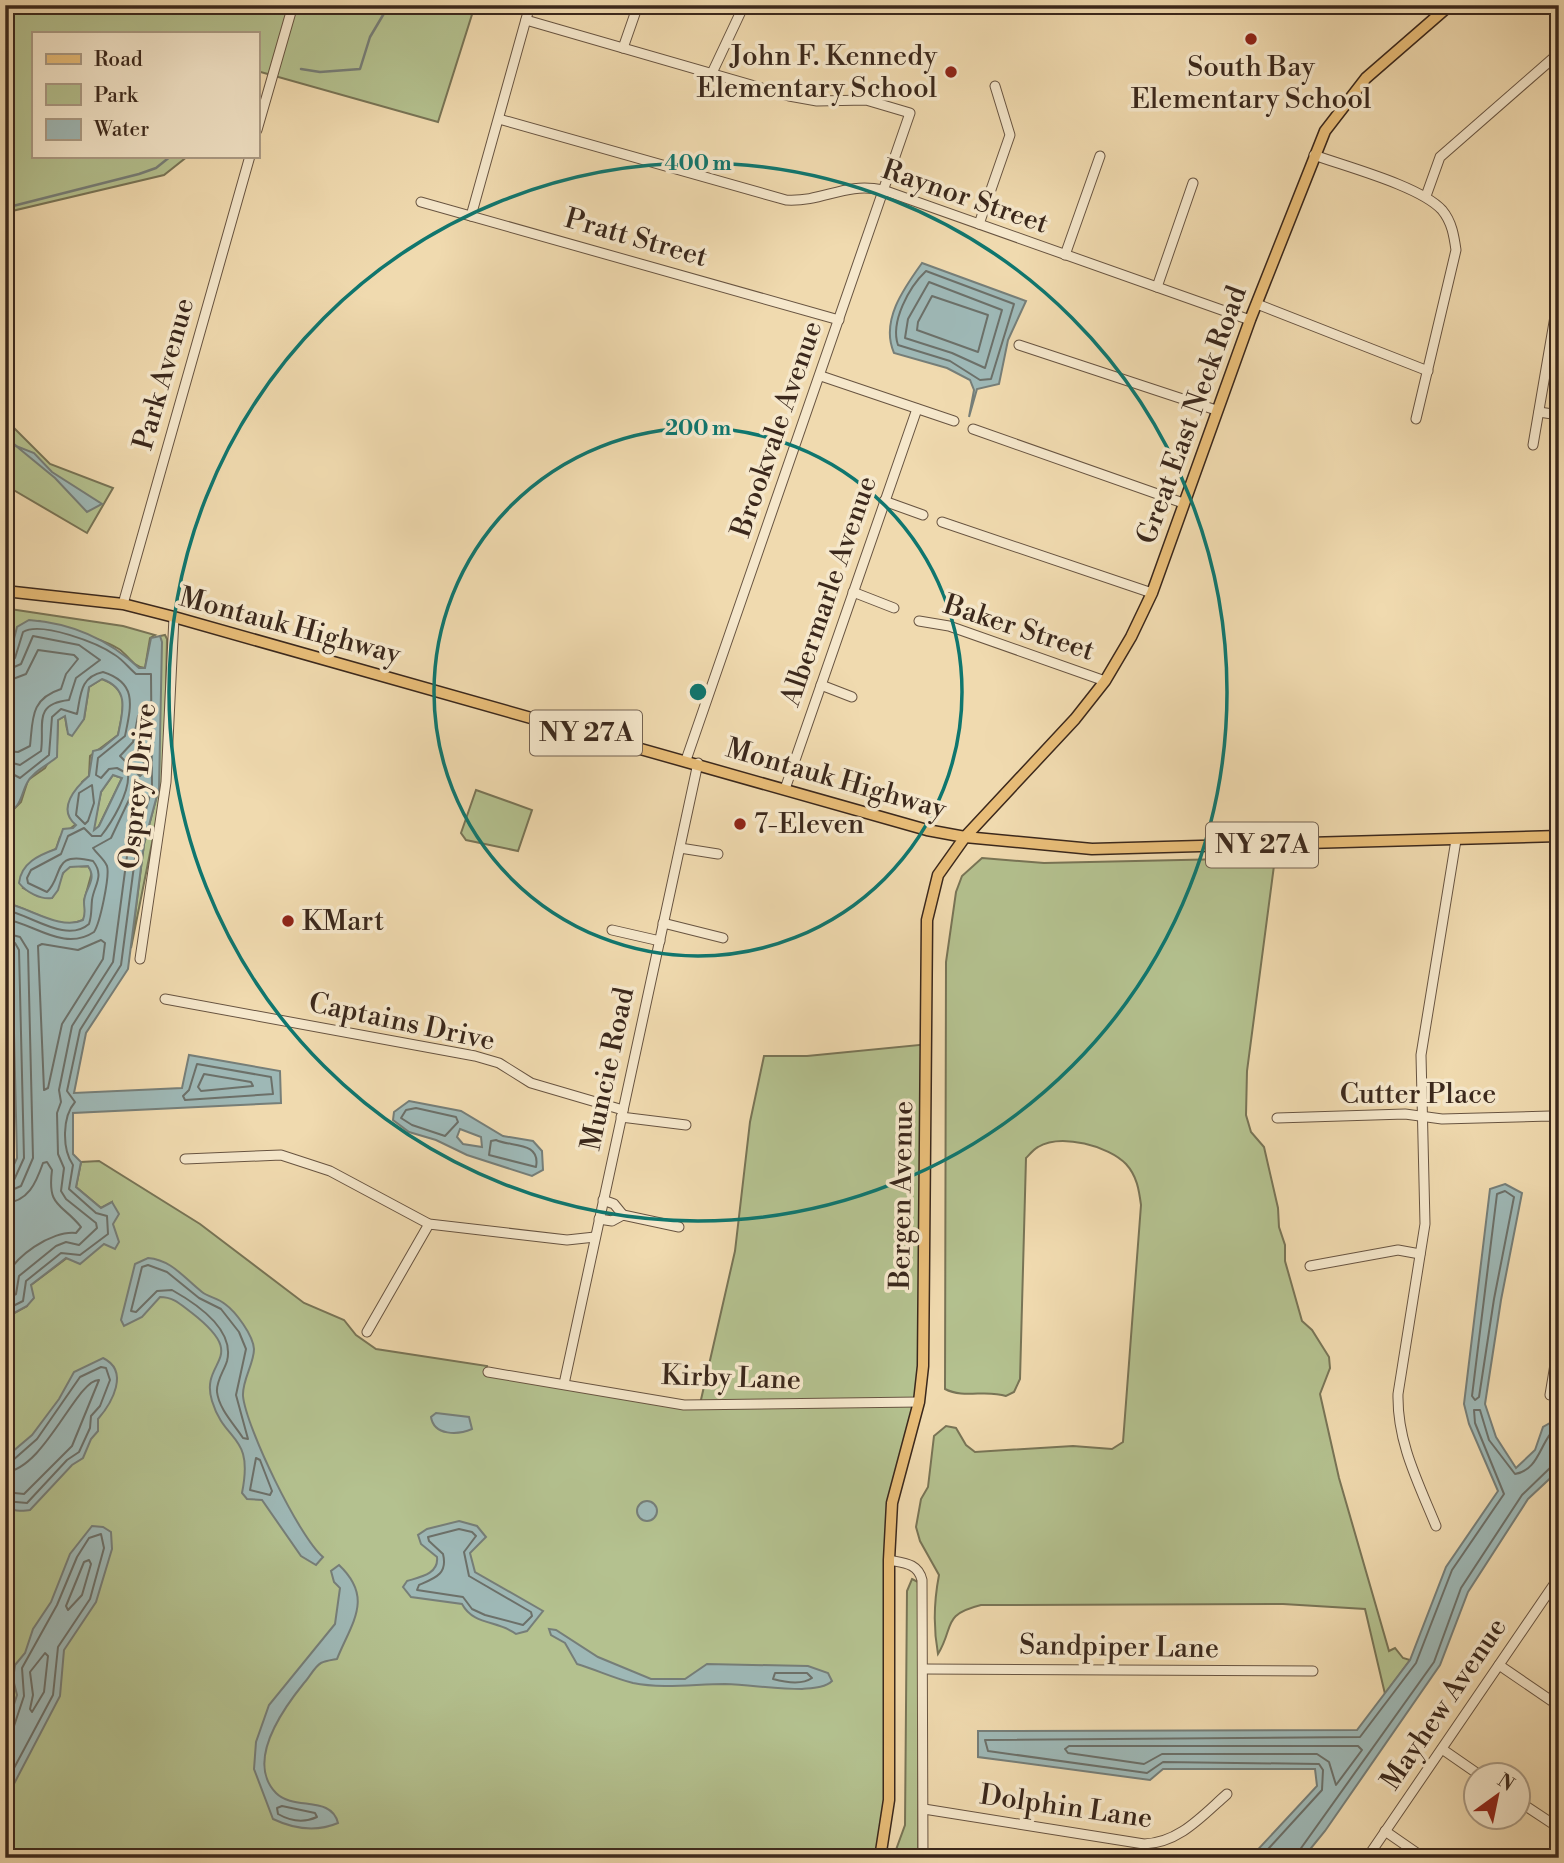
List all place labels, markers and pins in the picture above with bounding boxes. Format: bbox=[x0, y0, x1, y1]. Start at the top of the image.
marker: South Bay Elementary School bbox=[1243, 31, 1259, 47]
place label: John F. Kennedy Elementary School bbox=[696, 39, 937, 106]
place label: South Bay Elementary School bbox=[1131, 50, 1371, 117]
marker: John F. Kennedy Elementary School bbox=[943, 64, 959, 80]
centre of rings bbox=[686, 680, 710, 704]
place label: 7-Eleven bbox=[754, 807, 865, 842]
marker: 7-Eleven bbox=[732, 816, 748, 832]
place label: KMart bbox=[302, 904, 384, 939]
marker: KMart bbox=[280, 913, 296, 929]

